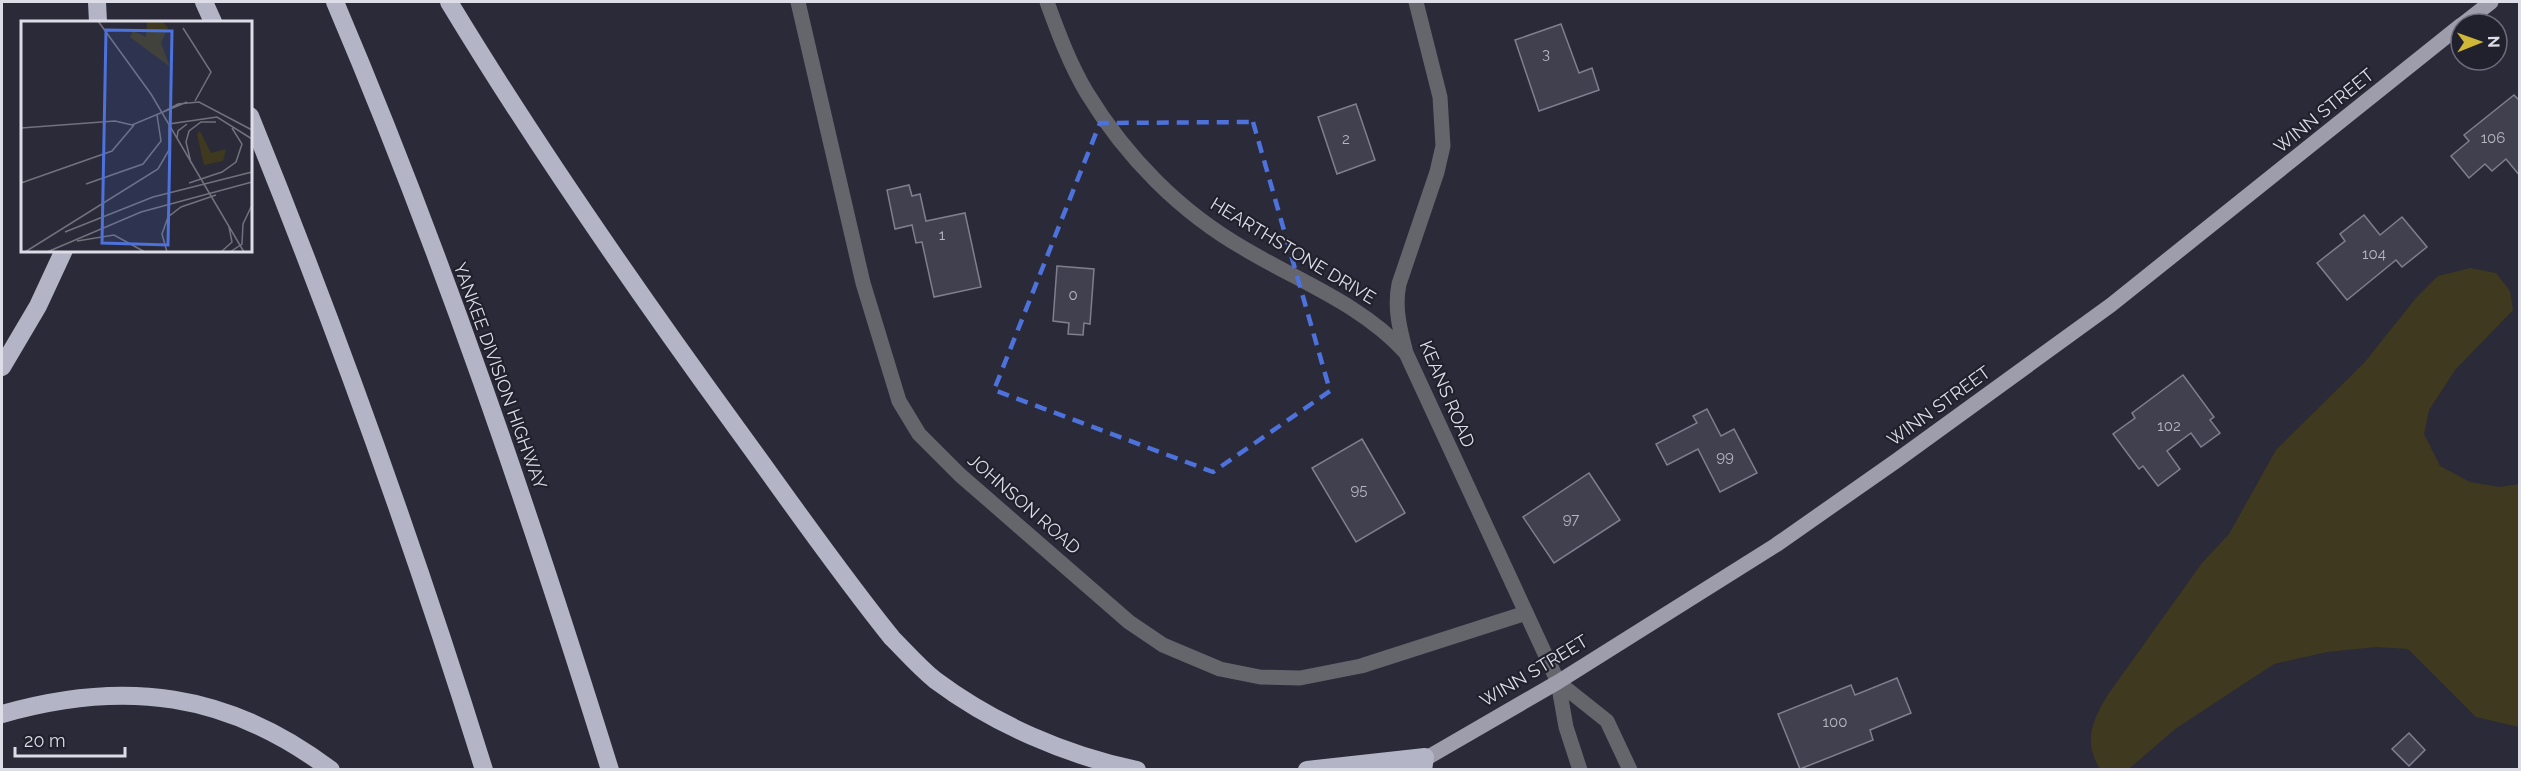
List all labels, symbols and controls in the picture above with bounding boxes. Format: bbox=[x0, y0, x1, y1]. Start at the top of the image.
north arrow bbox=[2449, 12, 2509, 72]
inset map bbox=[21, 21, 252, 252]
text: N bbox=[2484, 35, 2503, 48]
house number: 3 bbox=[1542, 45, 1550, 63]
street label: WINN STREET bbox=[2270, 64, 2378, 157]
house number: 106 bbox=[2481, 129, 2505, 147]
house number: 2 bbox=[1342, 130, 1350, 148]
street label: HEARTHSTONE DRIVE bbox=[1207, 193, 1380, 308]
house number: 1 bbox=[939, 226, 946, 244]
house number: 104 bbox=[2362, 245, 2386, 263]
street label: YANKEE DIVISION HIGHWAY bbox=[450, 259, 551, 492]
house number: 0 bbox=[1068, 286, 1078, 304]
street label: KEANS ROAD bbox=[1416, 337, 1479, 450]
street label: WINN STREET bbox=[1883, 361, 1994, 450]
house number: 102 bbox=[2157, 417, 2181, 435]
house number: 99 bbox=[1716, 448, 1734, 466]
street label: JOHNSON ROAD bbox=[964, 449, 1085, 558]
house number: 95 bbox=[1351, 481, 1367, 499]
house number: 97 bbox=[1563, 510, 1579, 528]
street label: WINN STREET bbox=[1476, 630, 1592, 711]
house number: 100 bbox=[1823, 713, 1847, 731]
scale bar bbox=[15, 720, 124, 758]
text: 20 m bbox=[24, 730, 66, 751]

